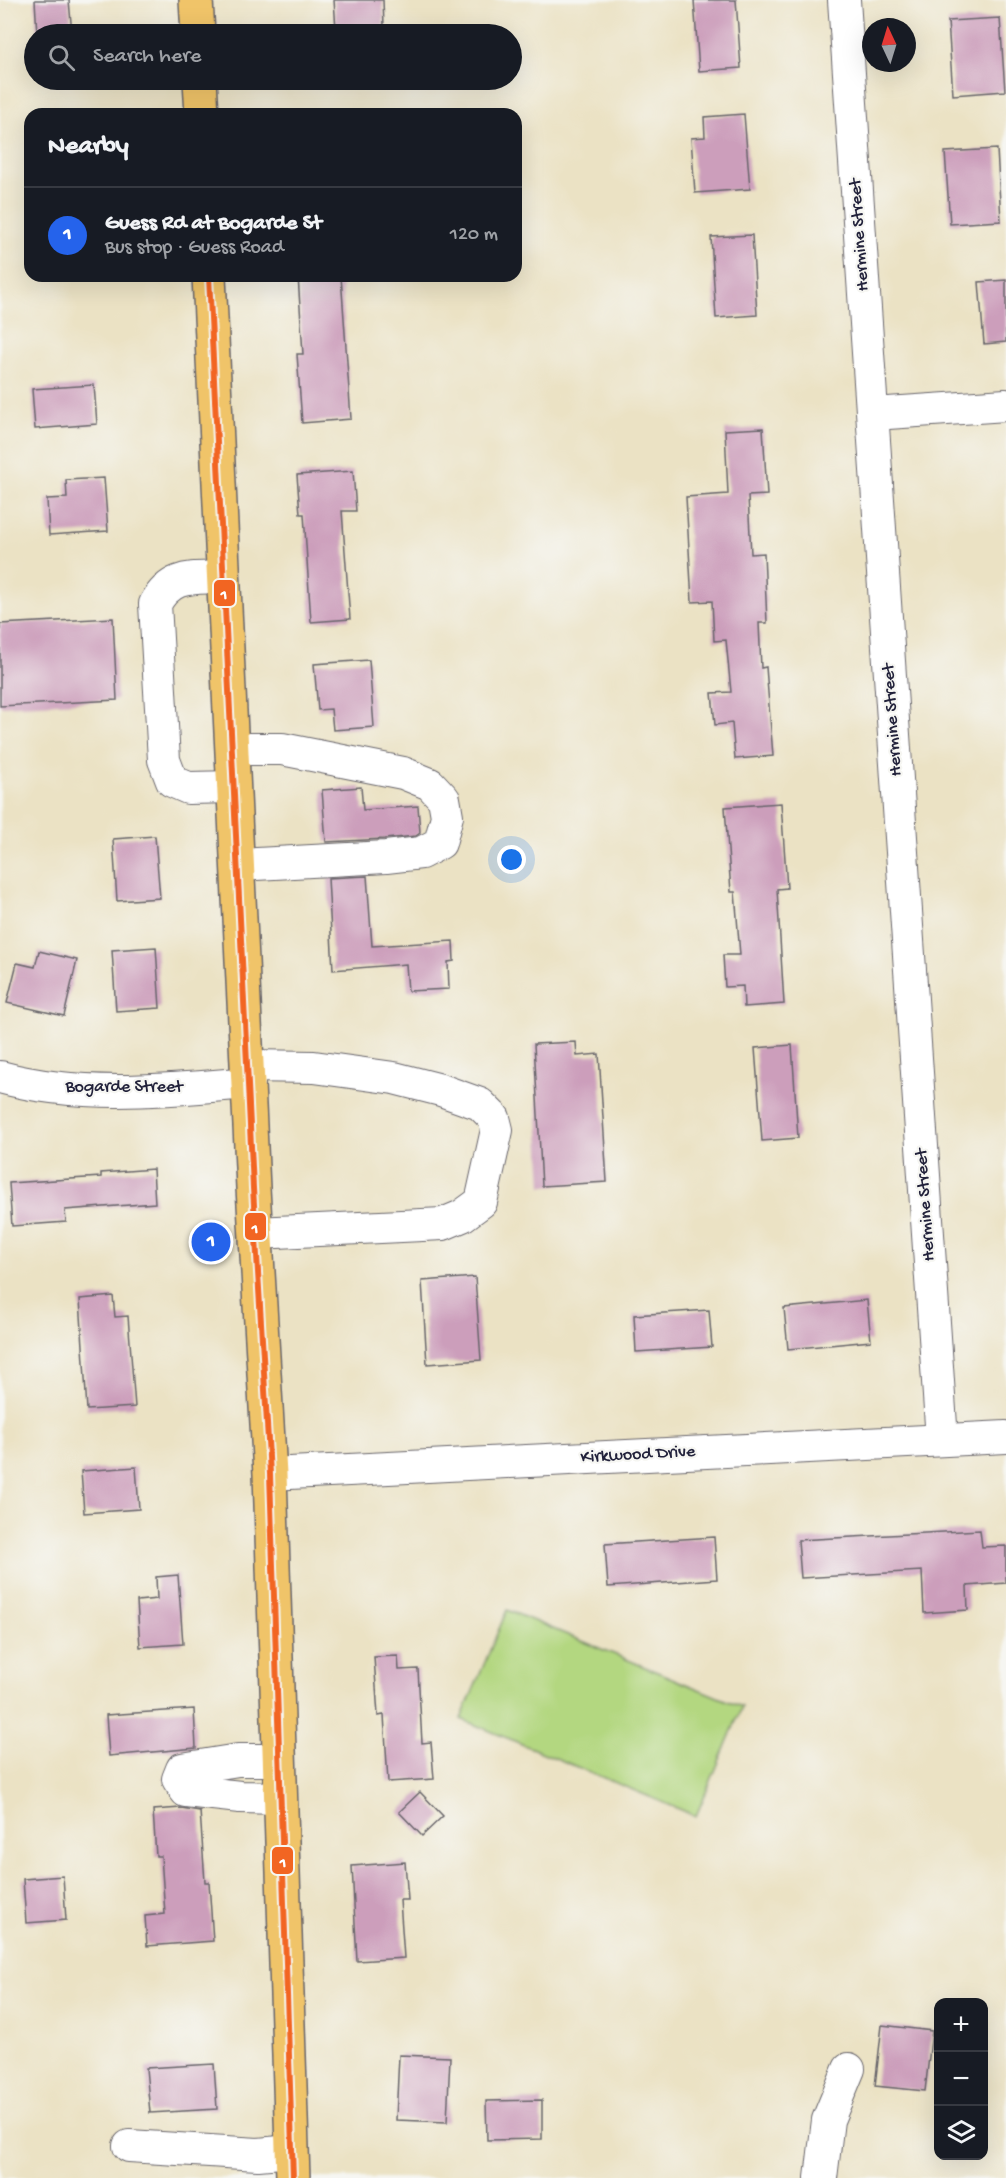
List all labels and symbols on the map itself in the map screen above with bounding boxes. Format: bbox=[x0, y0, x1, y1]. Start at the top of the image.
north arrow bbox=[862, 18, 916, 72]
street label: Hermine Street bbox=[845, 176, 874, 292]
line badge: 1 bbox=[213, 579, 236, 607]
text: 1 bbox=[220, 587, 227, 606]
street label: Hermine Street bbox=[878, 661, 907, 777]
your location bbox=[497, 845, 526, 874]
street label: Bogarde Street bbox=[64, 1077, 184, 1098]
street label: Hermine Street bbox=[911, 1146, 940, 1262]
line badge: 1 bbox=[244, 1212, 267, 1241]
pin: 1 bbox=[192, 1220, 230, 1264]
text: 1 bbox=[251, 1221, 258, 1240]
street label: Kirkwood Drive bbox=[580, 1441, 697, 1468]
line badge: 1 bbox=[271, 1846, 294, 1875]
text: 1 bbox=[279, 1855, 286, 1874]

